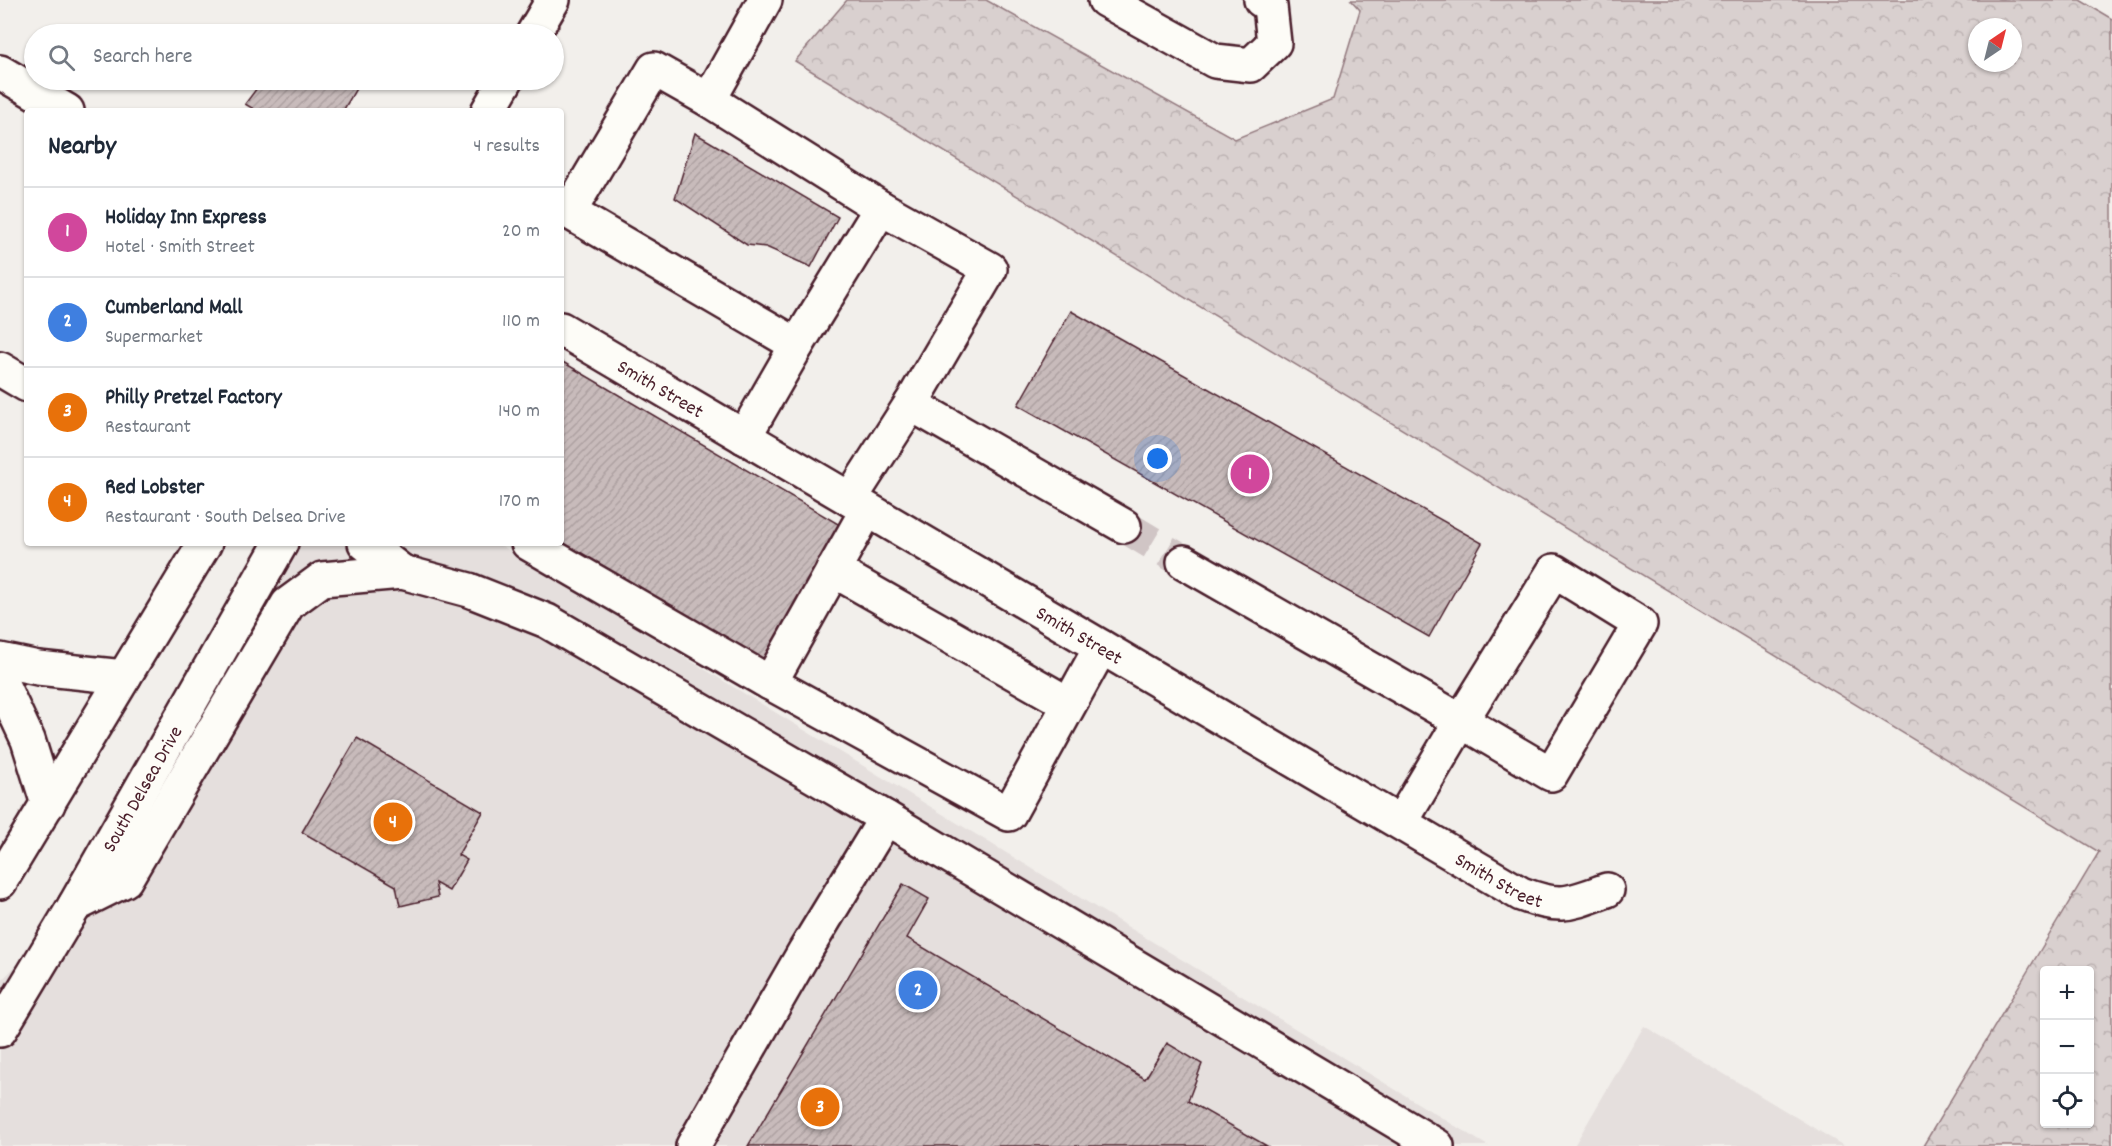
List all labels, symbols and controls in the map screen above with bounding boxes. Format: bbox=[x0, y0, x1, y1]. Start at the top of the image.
north arrow bbox=[1968, 18, 2022, 72]
search box bbox=[24, 24, 564, 90]
icon: search bbox=[45, 41, 78, 74]
text: Search here bbox=[93, 42, 192, 73]
text: Nearby bbox=[48, 129, 116, 166]
text: 4 results bbox=[473, 133, 540, 161]
text: Holiday Inn Express bbox=[105, 203, 267, 234]
text: 1 bbox=[65, 218, 70, 246]
text: 20 m bbox=[502, 218, 540, 246]
text: Hotel · Smith Street bbox=[105, 234, 255, 262]
text: Cumberland Mall bbox=[105, 293, 243, 324]
text: 2 bbox=[63, 308, 72, 336]
text: 110 m bbox=[502, 308, 540, 336]
text: Supermarket bbox=[105, 324, 203, 352]
street label: Smith Street bbox=[611, 354, 708, 427]
text: Philly Pretzel Factory bbox=[105, 383, 282, 414]
text: 3 bbox=[63, 398, 72, 426]
text: 140 m bbox=[498, 398, 540, 426]
text: Restaurant bbox=[105, 414, 191, 442]
your location bbox=[1143, 444, 1172, 473]
pin: 1 bbox=[1230, 452, 1270, 496]
text: Red Lobster bbox=[105, 473, 204, 504]
text: 4 bbox=[63, 488, 72, 516]
text: 170 m bbox=[499, 488, 540, 516]
text: Restaurant · South Delsea Drive bbox=[105, 504, 346, 532]
street label: Smith Street bbox=[1030, 601, 1127, 673]
street label: South Delsea Drive bbox=[97, 721, 191, 858]
pin: 4 bbox=[374, 800, 412, 844]
street label: Smith Street bbox=[1449, 847, 1545, 917]
map controls bbox=[2040, 966, 2094, 1128]
button: + bbox=[2040, 966, 2094, 1020]
pin: 2 bbox=[898, 968, 938, 1012]
button: − bbox=[2040, 1020, 2094, 1074]
button: locate bbox=[2040, 1074, 2094, 1128]
pin: 3 bbox=[800, 1084, 840, 1130]

